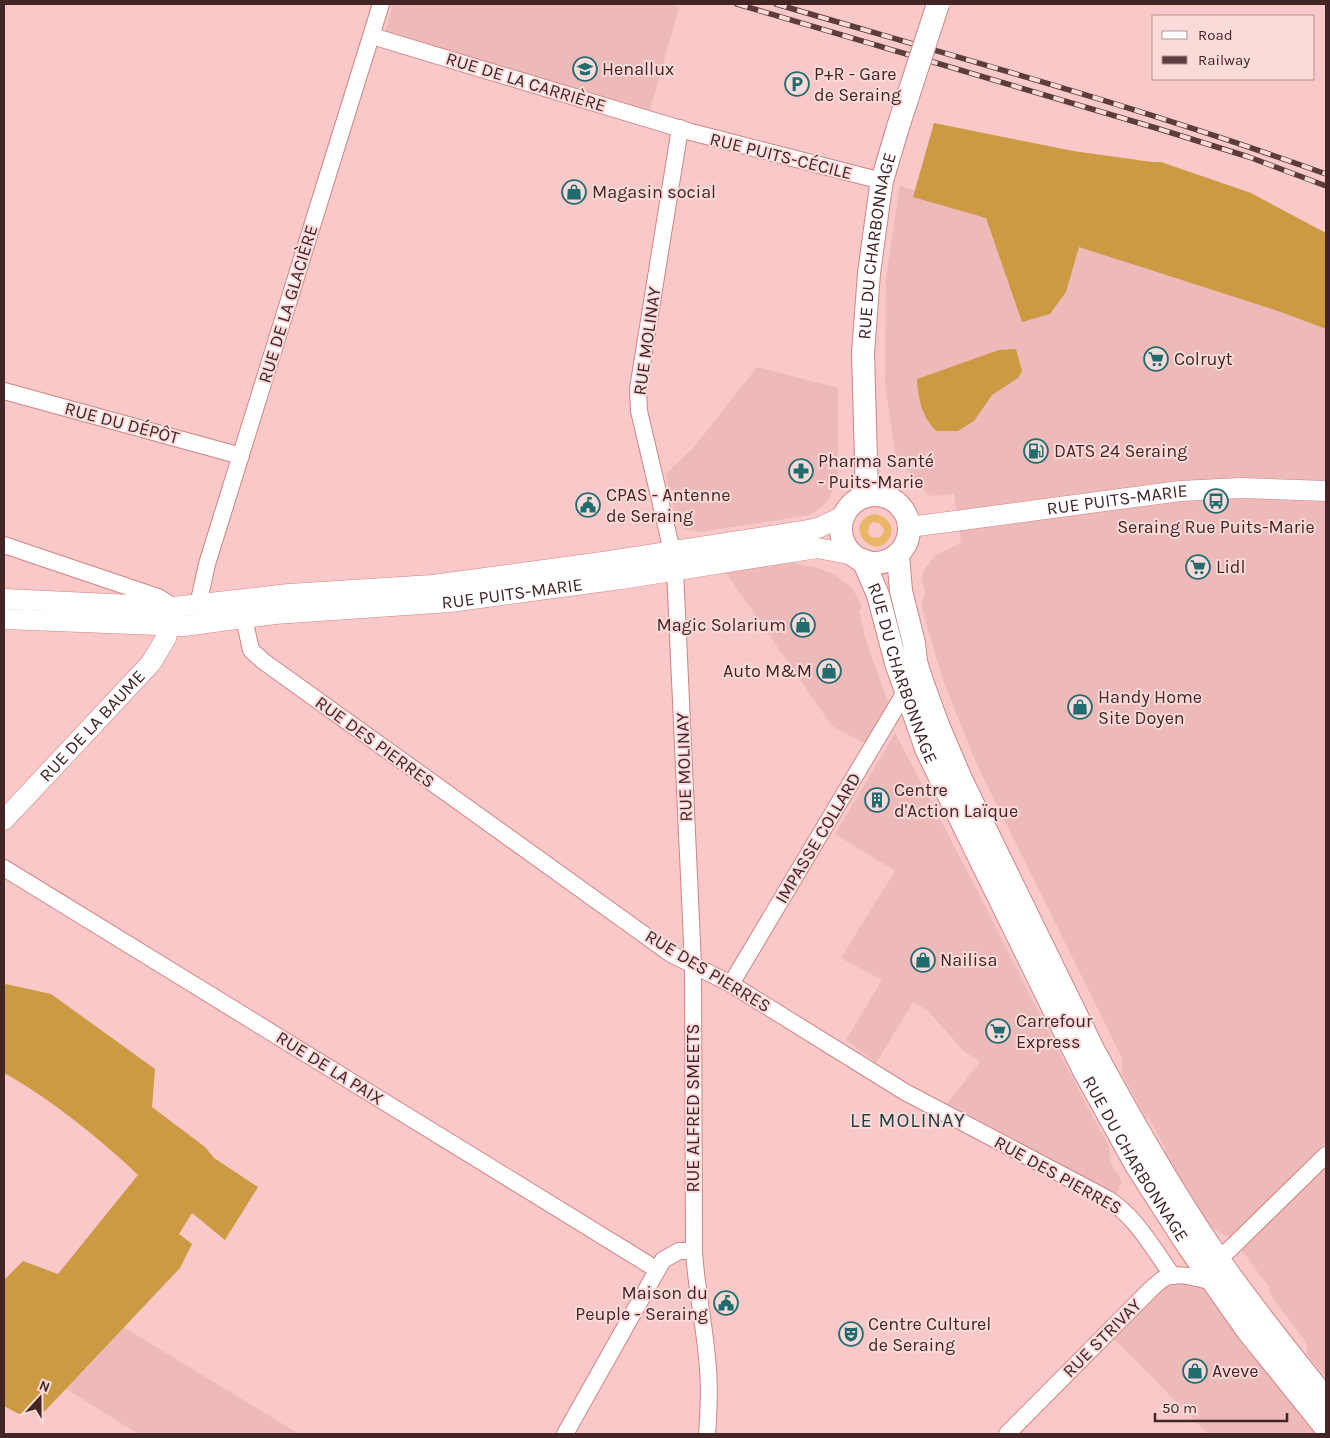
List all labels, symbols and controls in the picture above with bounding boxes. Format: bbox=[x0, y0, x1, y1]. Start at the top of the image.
legend bbox=[1152, 15, 1315, 80]
text: Road bbox=[1198, 26, 1233, 44]
street label: RUE DE LA CARRIÈRE bbox=[443, 46, 609, 117]
text: Railway bbox=[1198, 51, 1250, 69]
school or university icon: Henallux bbox=[572, 56, 598, 82]
place label: Henallux bbox=[602, 58, 674, 80]
place label: P+R - Gare de Seraing bbox=[814, 63, 901, 106]
parking icon: P+R - Gare de Seraing bbox=[784, 71, 810, 97]
street label: RUE PUITS-CÉCILE bbox=[708, 127, 855, 184]
street label: RUE DU CHARBONNAGE bbox=[853, 150, 901, 340]
shop icon: Magasin social bbox=[561, 179, 587, 205]
place label: Magasin social bbox=[592, 181, 716, 203]
street label: RUE DE LA GLACIÈRE bbox=[253, 222, 323, 386]
street label: RUE MOLINAY bbox=[628, 285, 666, 397]
supermarket icon: Colruyt bbox=[1143, 346, 1169, 372]
place label: Colruyt bbox=[1174, 348, 1233, 370]
street label: RUE DU DÉPÔT bbox=[62, 396, 182, 449]
fuel station icon: DATS 24 Seraing bbox=[1023, 438, 1049, 464]
place label: DATS 24 Seraing bbox=[1054, 440, 1187, 462]
place label: Pharma Santé - Puits-Marie bbox=[818, 450, 934, 493]
pharmacy icon: Pharma Santé - Puits-Marie bbox=[788, 458, 814, 484]
street label: RUE PUITS-MARIE bbox=[1045, 480, 1188, 520]
place label: CPAS - Antenne de Seraing bbox=[606, 484, 731, 527]
bus stop icon: Seraing Rue Puits-Marie bbox=[1203, 488, 1229, 514]
public building icon: CPAS - Antenne de Seraing bbox=[575, 492, 601, 518]
place label: Seraing Rue Puits-Marie bbox=[1117, 516, 1315, 538]
supermarket icon: Lidl bbox=[1185, 554, 1211, 580]
place label: Lidl bbox=[1216, 556, 1245, 578]
street label: RUE PUITS-MARIE bbox=[441, 573, 584, 614]
street label: RUE DU CHARBONNAGE bbox=[863, 579, 943, 767]
shop icon: Magic Solarium bbox=[790, 612, 816, 638]
place label: Magic Solarium bbox=[656, 614, 786, 636]
shop icon: Auto M&M bbox=[816, 658, 842, 684]
place label: Auto M&M bbox=[723, 660, 812, 682]
street label: RUE DE LA BAUME bbox=[35, 665, 150, 786]
place label: Handy Home Site Doyen bbox=[1098, 686, 1202, 729]
street label: RUE DES PIERRES bbox=[311, 691, 439, 793]
shop icon: Handy Home Site Doyen bbox=[1067, 694, 1093, 720]
street label: RUE MOLINAY bbox=[671, 712, 697, 822]
street label: IMPASSE COLLARD bbox=[770, 769, 866, 907]
place label: Centre d'Action Laïque bbox=[894, 779, 1018, 822]
building icon: Centre d'Action Laïque bbox=[864, 787, 890, 813]
street label: RUE DES PIERRES bbox=[641, 925, 775, 1017]
shop icon: Nailisa bbox=[910, 947, 936, 973]
place label: Nailisa bbox=[940, 949, 997, 971]
place label: Carrefour Express bbox=[1016, 1010, 1093, 1053]
supermarket icon: Carrefour Express bbox=[985, 1018, 1011, 1044]
street label: RUE ALFRED SMEETS bbox=[682, 1024, 704, 1192]
street label: RUE DE LA PAIX bbox=[272, 1026, 388, 1110]
street label: RUE DU CHARBONNAGE bbox=[1078, 1072, 1193, 1246]
district label: LE MOLINAY bbox=[850, 1109, 966, 1132]
street label: RUE DES PIERRES bbox=[990, 1131, 1126, 1219]
place label: Maison du Peuple - Seraing bbox=[575, 1282, 708, 1325]
public building icon: Maison du Peuple - Seraing bbox=[713, 1290, 739, 1316]
street label: RUE STRIVAY bbox=[1058, 1294, 1146, 1382]
place label: Centre Culturel de Seraing bbox=[868, 1313, 991, 1356]
theatre icon: Centre Culturel de Seraing bbox=[838, 1321, 864, 1347]
shop icon: Aveve bbox=[1182, 1358, 1208, 1384]
place label: Aveve bbox=[1212, 1360, 1259, 1382]
north arrow bbox=[15, 1373, 65, 1423]
text: N bbox=[37, 1377, 52, 1396]
scale bar bbox=[1155, 1390, 1288, 1422]
text: 50 m bbox=[1162, 1399, 1197, 1417]

